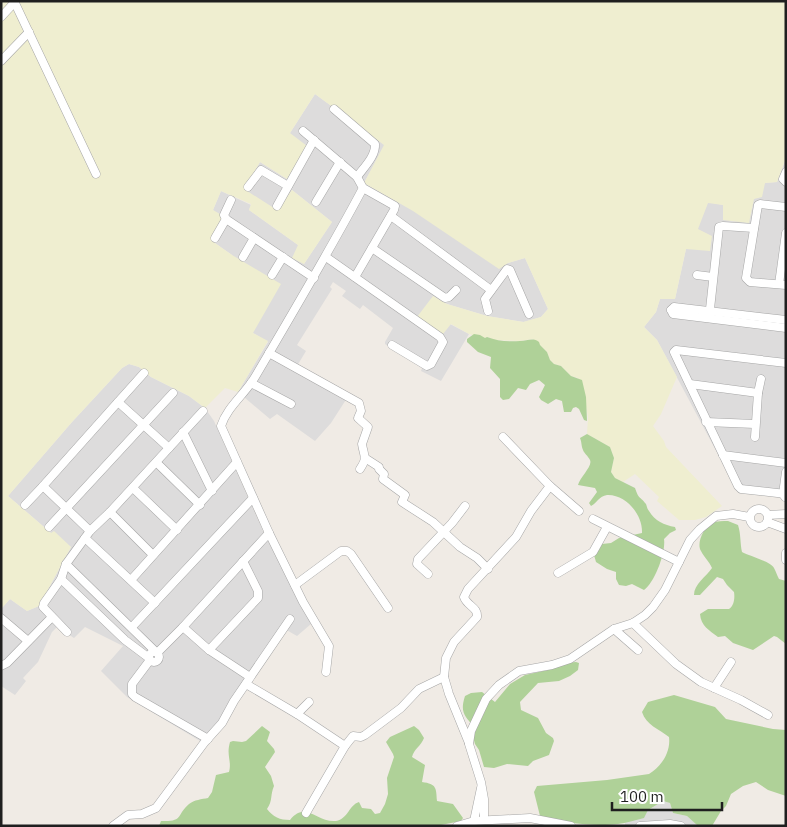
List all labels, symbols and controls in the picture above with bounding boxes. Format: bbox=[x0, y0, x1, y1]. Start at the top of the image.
scale bar bbox=[612, 780, 722, 812]
text: 100 m bbox=[620, 787, 664, 806]

